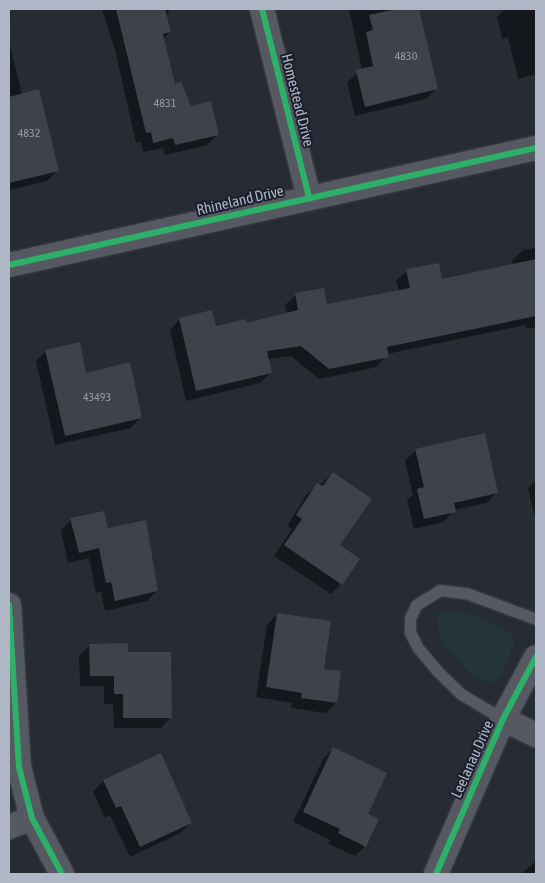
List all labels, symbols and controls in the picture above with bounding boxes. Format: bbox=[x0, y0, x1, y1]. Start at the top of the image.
house number: 4830 bbox=[395, 50, 417, 64]
street label: Homestead Drive bbox=[278, 52, 318, 148]
house number: 4831 bbox=[154, 97, 176, 111]
house number: 4832 bbox=[18, 127, 40, 141]
street label: Rhineland Drive bbox=[195, 181, 285, 219]
house number: 43493 bbox=[83, 391, 111, 405]
street label: Leelanau Drive bbox=[447, 717, 497, 801]

